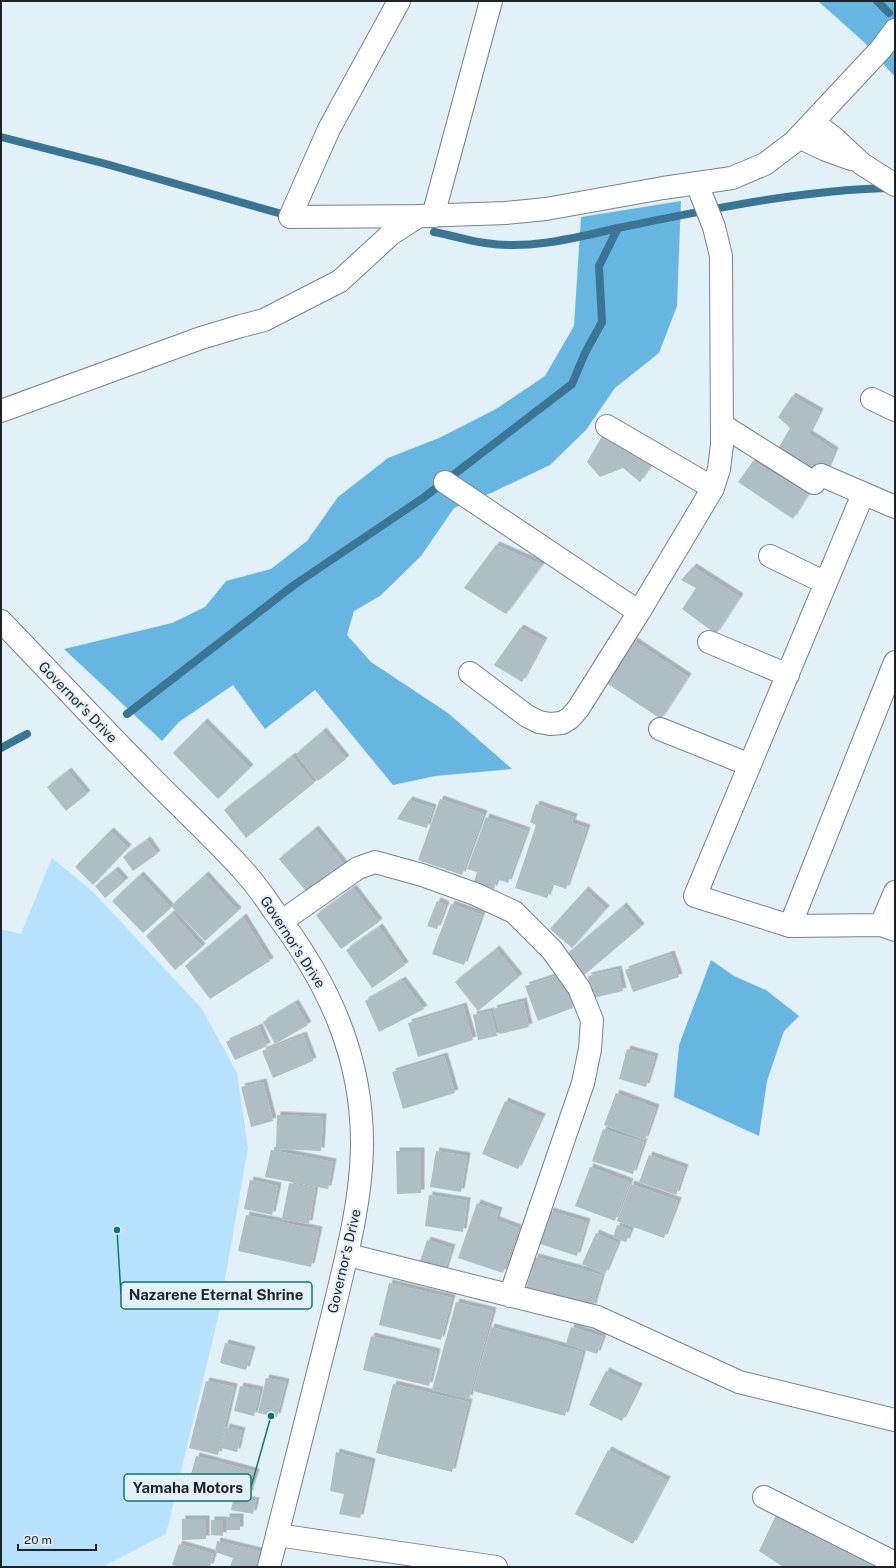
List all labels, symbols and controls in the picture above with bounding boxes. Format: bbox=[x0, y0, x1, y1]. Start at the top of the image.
street label: Governor's Drive bbox=[35, 658, 121, 746]
street label: Governor's Drive bbox=[257, 893, 329, 991]
street label: Governor's Drive bbox=[324, 1207, 364, 1315]
callout: Nazarene Eternal Shrine bbox=[121, 1282, 312, 1309]
text: Nazarene Eternal Shrine bbox=[129, 1286, 303, 1303]
callout: Yamaha Motors bbox=[124, 1474, 251, 1501]
text: Yamaha Motors bbox=[133, 1479, 243, 1496]
scale bar bbox=[18, 1526, 96, 1552]
text: 20 m bbox=[24, 1533, 52, 1547]

